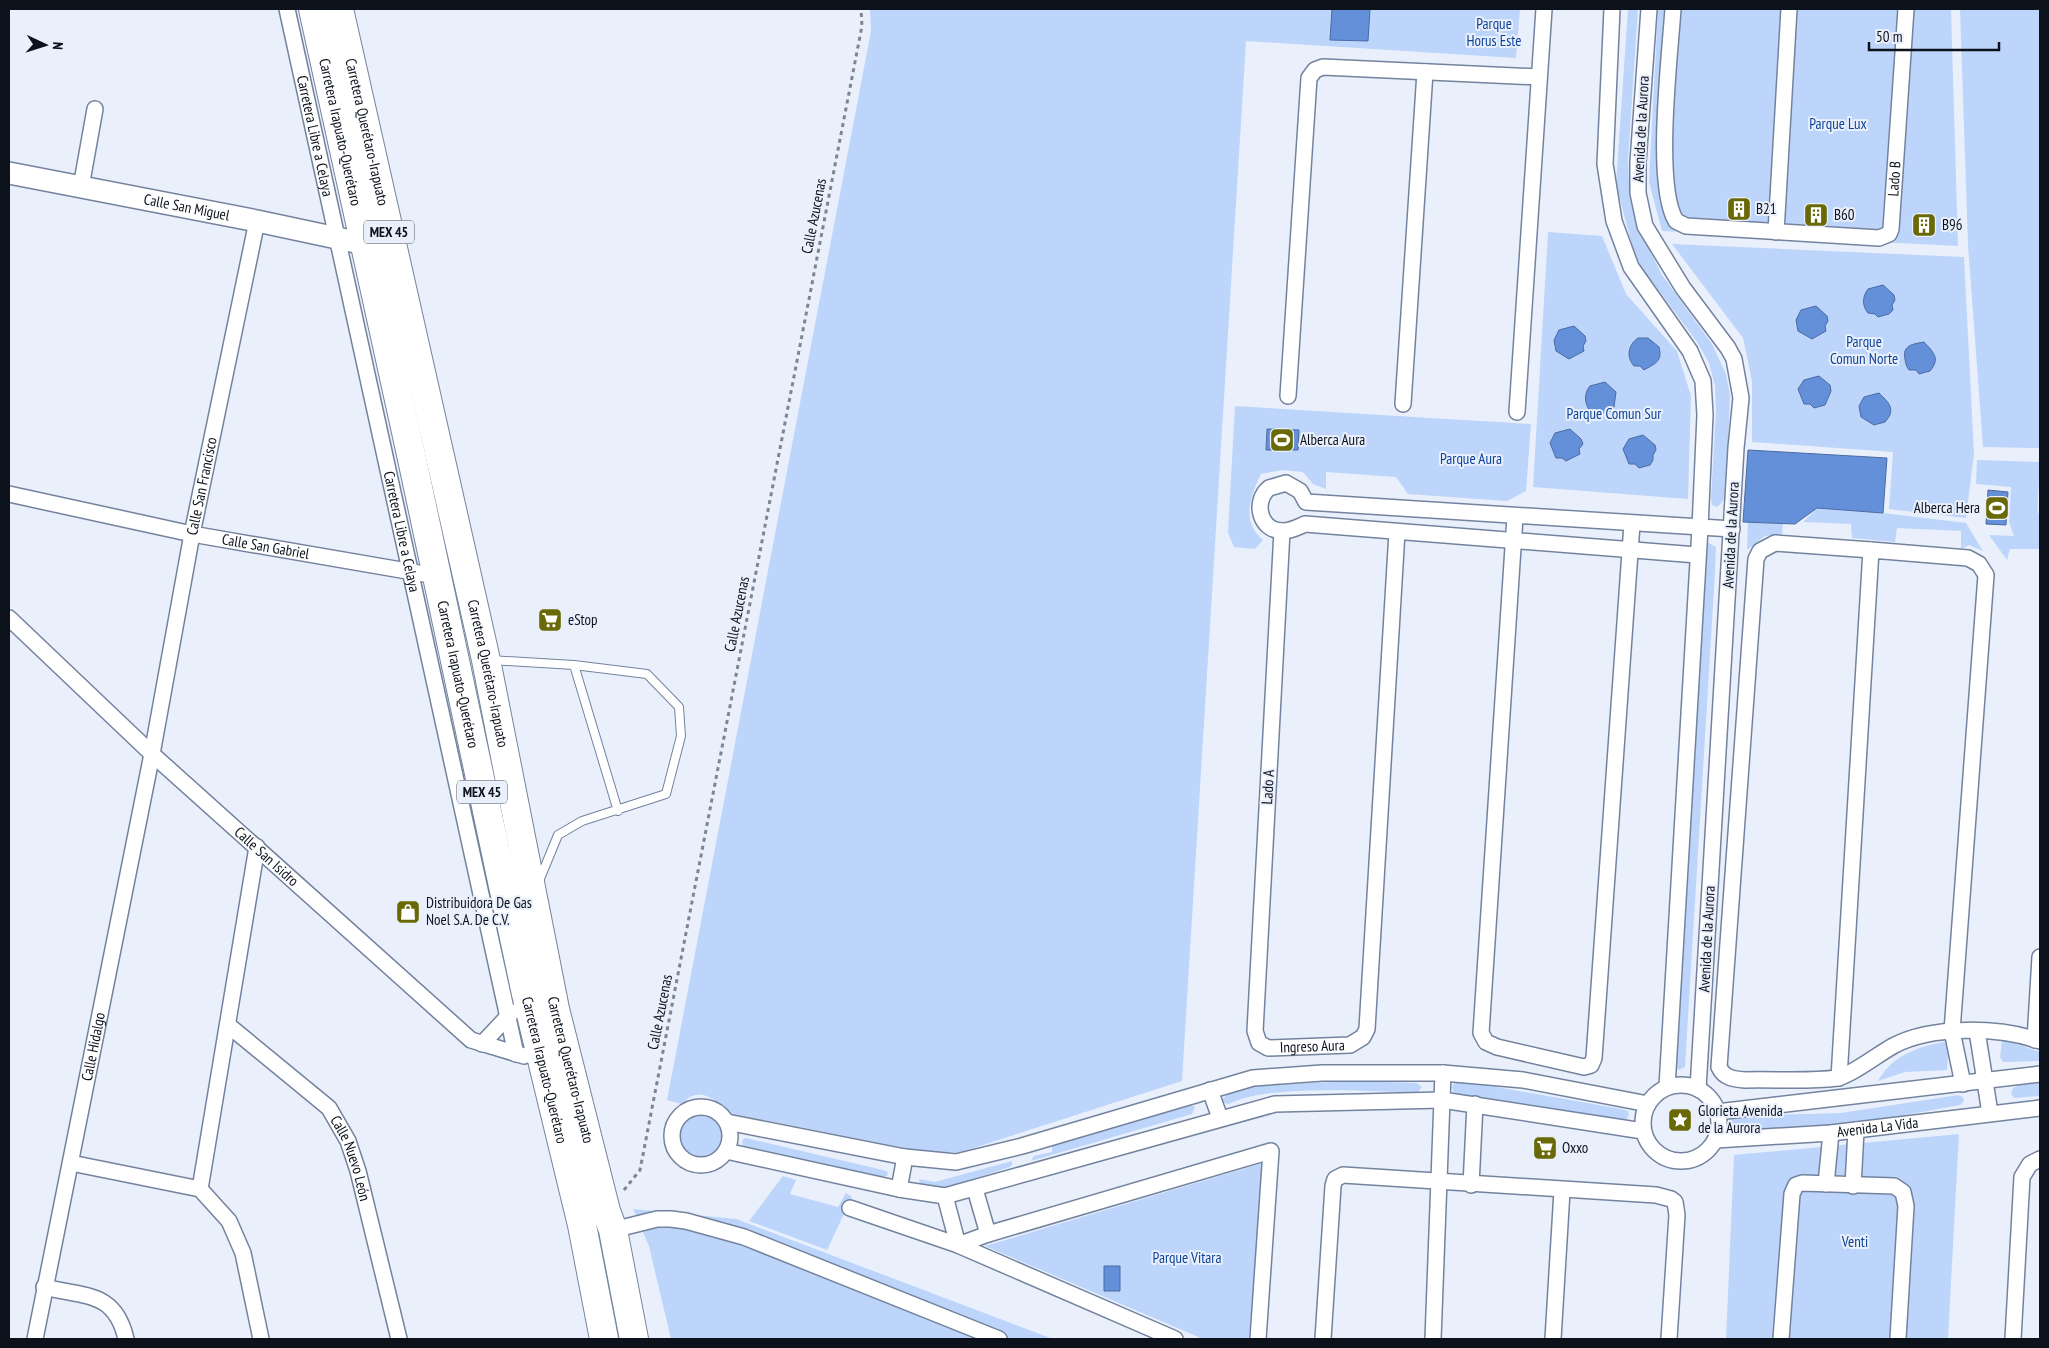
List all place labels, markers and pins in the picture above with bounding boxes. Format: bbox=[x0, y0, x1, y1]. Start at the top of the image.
building icon: B21 bbox=[1726, 196, 1752, 222]
place label: B21 bbox=[1756, 199, 1777, 218]
building icon: B60 bbox=[1803, 202, 1829, 228]
place label: B60 bbox=[1834, 205, 1855, 224]
building icon: B96 bbox=[1911, 212, 1937, 238]
place label: B96 bbox=[1942, 215, 1963, 234]
sports icon: Alberca Aura bbox=[1269, 427, 1295, 453]
place label: Alberca Aura bbox=[1300, 430, 1365, 449]
sports icon: Alberca Hera bbox=[1984, 495, 2010, 521]
place label: Alberca Hera bbox=[1914, 498, 1980, 517]
supermarket icon: eStop bbox=[537, 607, 563, 633]
place label: eStop bbox=[568, 610, 598, 629]
place label: Distribuidora De Gas Noel S.A. De C.V. bbox=[426, 893, 532, 929]
shop icon: Distribuidora De Gas Noel S.A. De C.V. bbox=[395, 899, 421, 925]
place label: Glorieta Avenida de la Aurora bbox=[1698, 1101, 1783, 1137]
place icon: Glorieta Avenida de la Aurora bbox=[1667, 1107, 1693, 1133]
supermarket icon: Oxxo bbox=[1532, 1135, 1558, 1161]
place label: Oxxo bbox=[1562, 1138, 1588, 1157]

